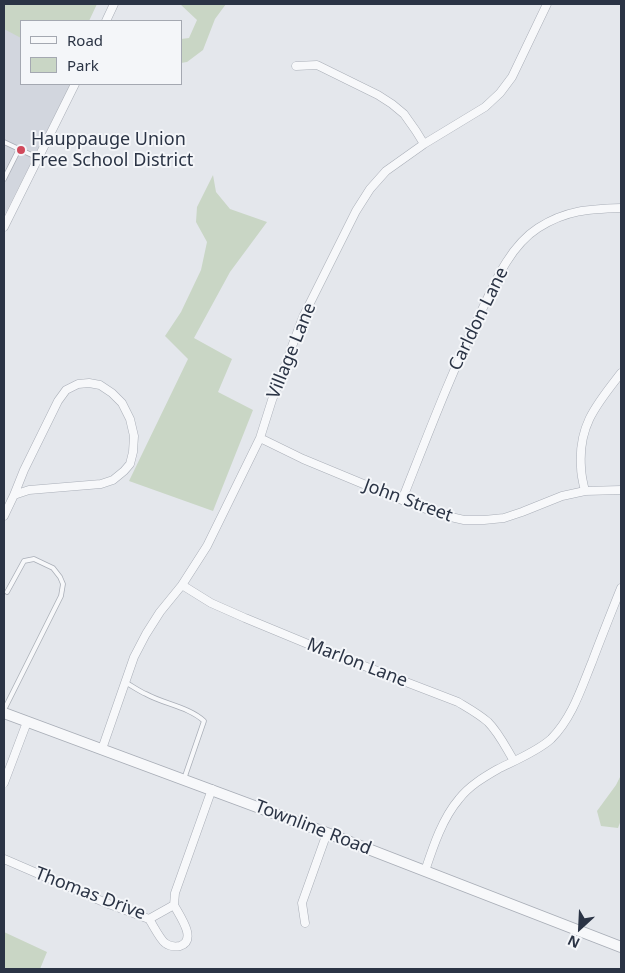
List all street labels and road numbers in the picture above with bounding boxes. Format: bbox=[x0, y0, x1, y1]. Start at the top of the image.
street label: Carldon Lane bbox=[445, 264, 513, 374]
street label: Village Lane bbox=[263, 300, 321, 402]
street label: John Street bbox=[361, 475, 455, 527]
street label: Marlon Lane bbox=[304, 634, 410, 692]
street label: Townline Road bbox=[252, 796, 374, 860]
street label: Thomas Drive bbox=[32, 863, 148, 925]

